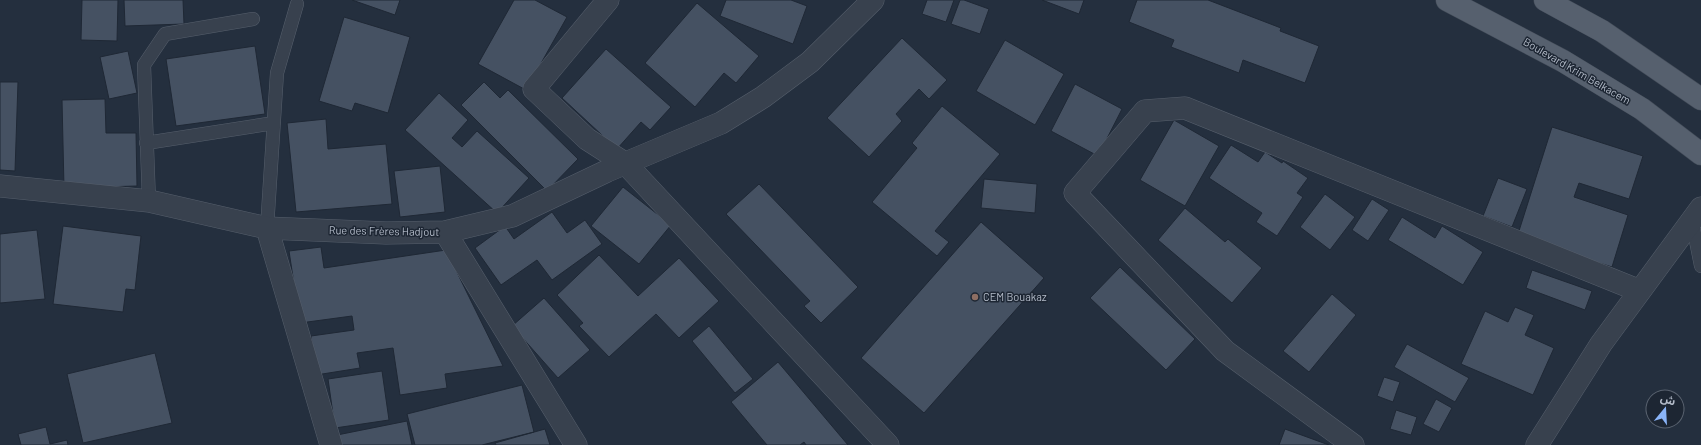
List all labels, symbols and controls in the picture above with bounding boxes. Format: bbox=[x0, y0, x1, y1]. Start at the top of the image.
street label: Boulevard Krim Belkacem bbox=[1521, 35, 1633, 107]
street label: Rue des Frères Hadjout bbox=[329, 223, 439, 238]
place label: CEM Bouakaz bbox=[983, 290, 1047, 303]
marker: CEM Bouakaz bbox=[970, 292, 980, 302]
north arrow bbox=[1645, 389, 1685, 429]
text: ش bbox=[1659, 391, 1677, 408]

